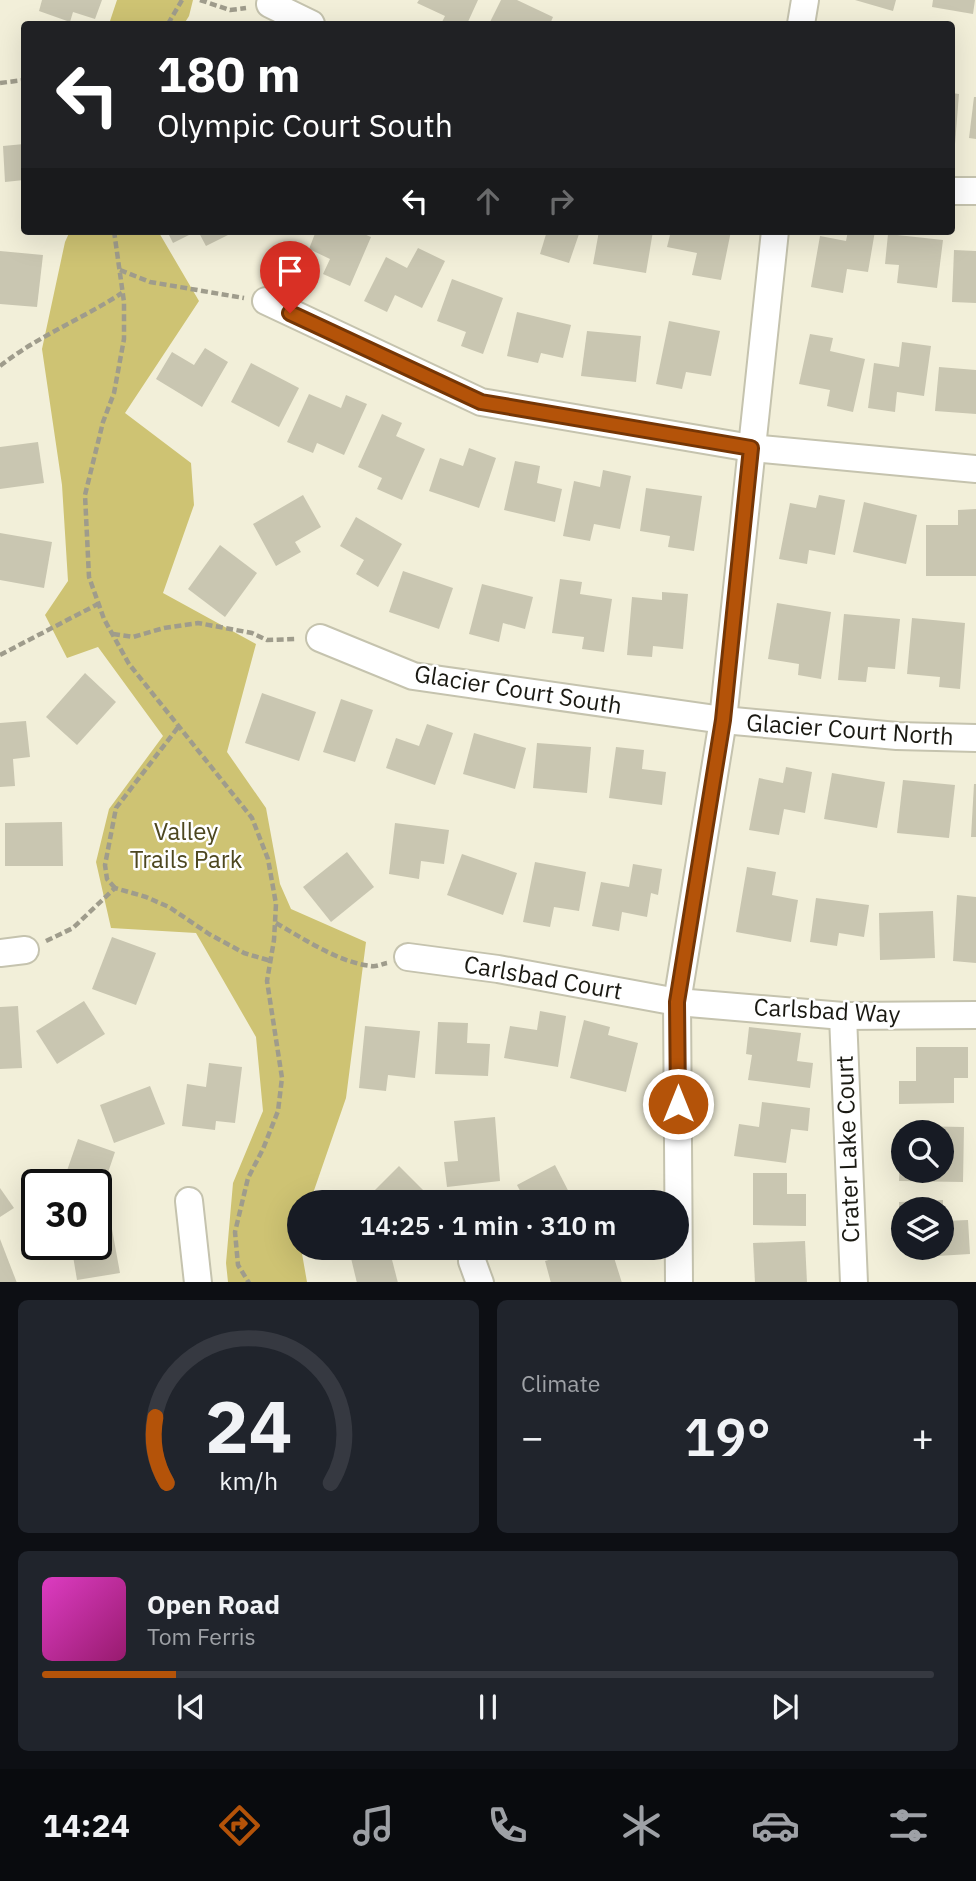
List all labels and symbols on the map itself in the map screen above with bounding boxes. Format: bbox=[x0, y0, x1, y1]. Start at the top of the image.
pin bbox=[260, 241, 320, 313]
street label: Glacier Court South bbox=[412, 657, 624, 721]
street label: Glacier Court North bbox=[745, 706, 955, 752]
park label: Valley Trails Park bbox=[130, 815, 243, 875]
street label: Carlsbad Court bbox=[461, 947, 625, 1007]
street label: Carlsbad Way bbox=[753, 990, 901, 1030]
street label: Crater Lake Court bbox=[828, 1055, 866, 1243]
position arrow bbox=[641, 1067, 715, 1141]
speed limit sign: 30 bbox=[21, 1169, 112, 1260]

